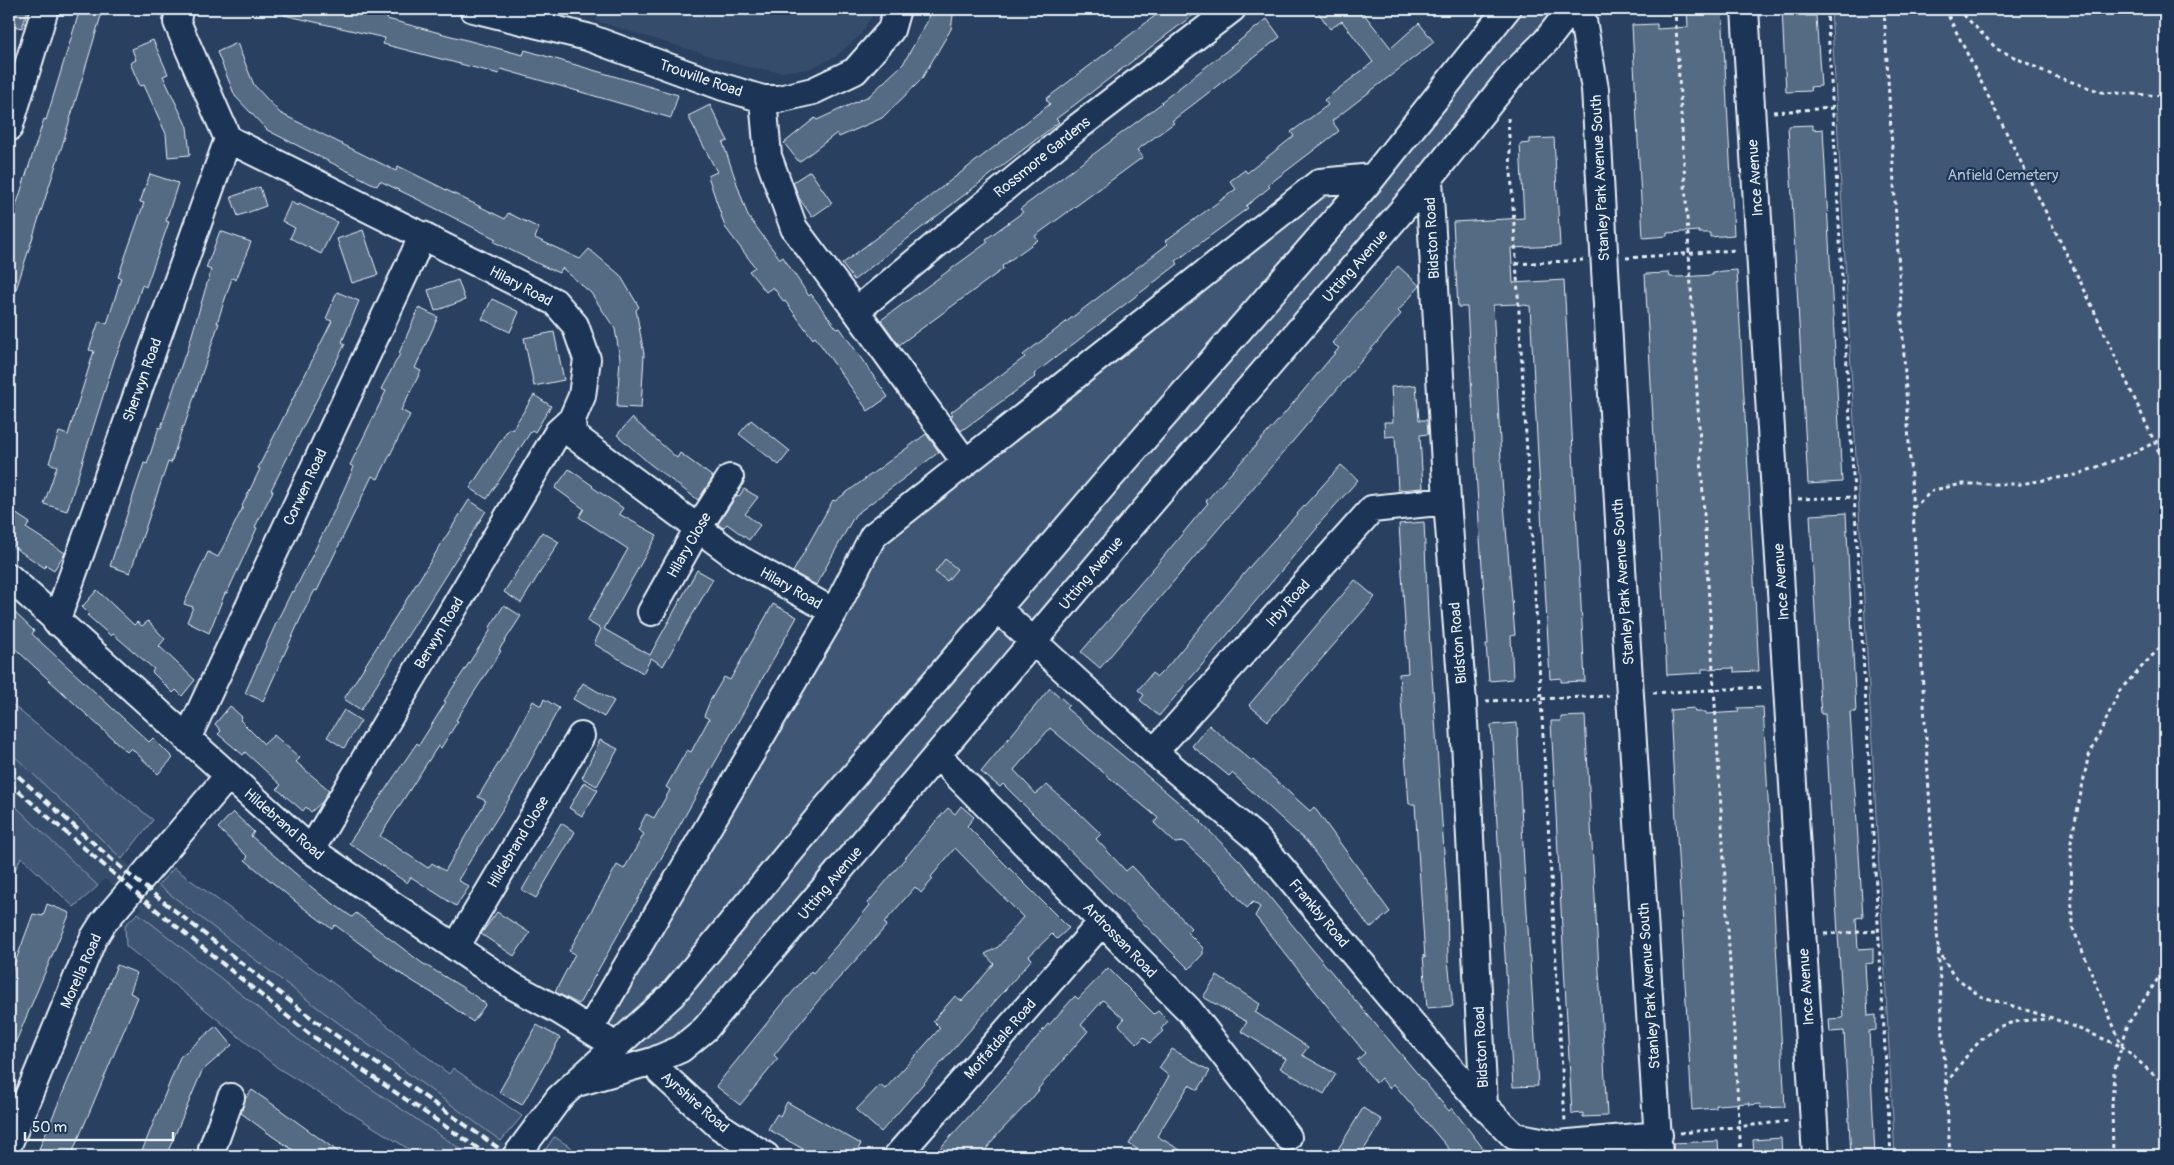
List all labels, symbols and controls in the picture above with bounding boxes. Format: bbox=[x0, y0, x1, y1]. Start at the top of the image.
street label: Trouville Road bbox=[657, 55, 745, 102]
street label: Stanley Park Avenue South bbox=[1587, 94, 1614, 262]
street label: Rossmore Gardens bbox=[990, 112, 1095, 202]
street label: Ince Avenue bbox=[1743, 138, 1768, 217]
park label: Anfield Cemetery bbox=[1948, 166, 2059, 185]
street label: Bidston Road bbox=[1421, 197, 1444, 279]
street label: Utting Avenue bbox=[1319, 226, 1392, 307]
street label: Hilary Road bbox=[486, 262, 556, 311]
street label: Sherwyn Road bbox=[119, 336, 166, 425]
street label: Corwen Road bbox=[279, 446, 332, 529]
street label: Stanley Park Avenue South bbox=[1608, 498, 1639, 666]
street label: Hilary Close bbox=[663, 508, 716, 581]
street label: Utting Avenue bbox=[1055, 532, 1128, 614]
street label: Ince Avenue bbox=[1769, 542, 1794, 621]
street label: Hilary Road bbox=[756, 563, 825, 614]
street label: Irby Road bbox=[1262, 576, 1315, 631]
street label: Berwyn Road bbox=[411, 594, 468, 673]
street label: Bidston Road bbox=[1445, 601, 1472, 685]
street label: Hildebrand Road bbox=[240, 784, 328, 864]
street label: Hildebrand Close bbox=[484, 792, 554, 892]
street label: Utting Avenue bbox=[794, 842, 867, 924]
street label: Frankby Road bbox=[1284, 875, 1353, 952]
street label: Ardrossan Road bbox=[1079, 899, 1161, 982]
street label: Stanley Park Avenue South bbox=[1634, 902, 1665, 1070]
street label: Morella Road bbox=[57, 931, 106, 1011]
street label: Ince Avenue bbox=[1794, 947, 1819, 1026]
street label: Moffatdale Road bbox=[960, 995, 1041, 1084]
street label: Bidston Road bbox=[1470, 1006, 1493, 1088]
street label: Ayrshire Road bbox=[657, 1068, 733, 1137]
scale bar bbox=[25, 1110, 172, 1142]
text: 50 m bbox=[32, 1118, 67, 1137]

